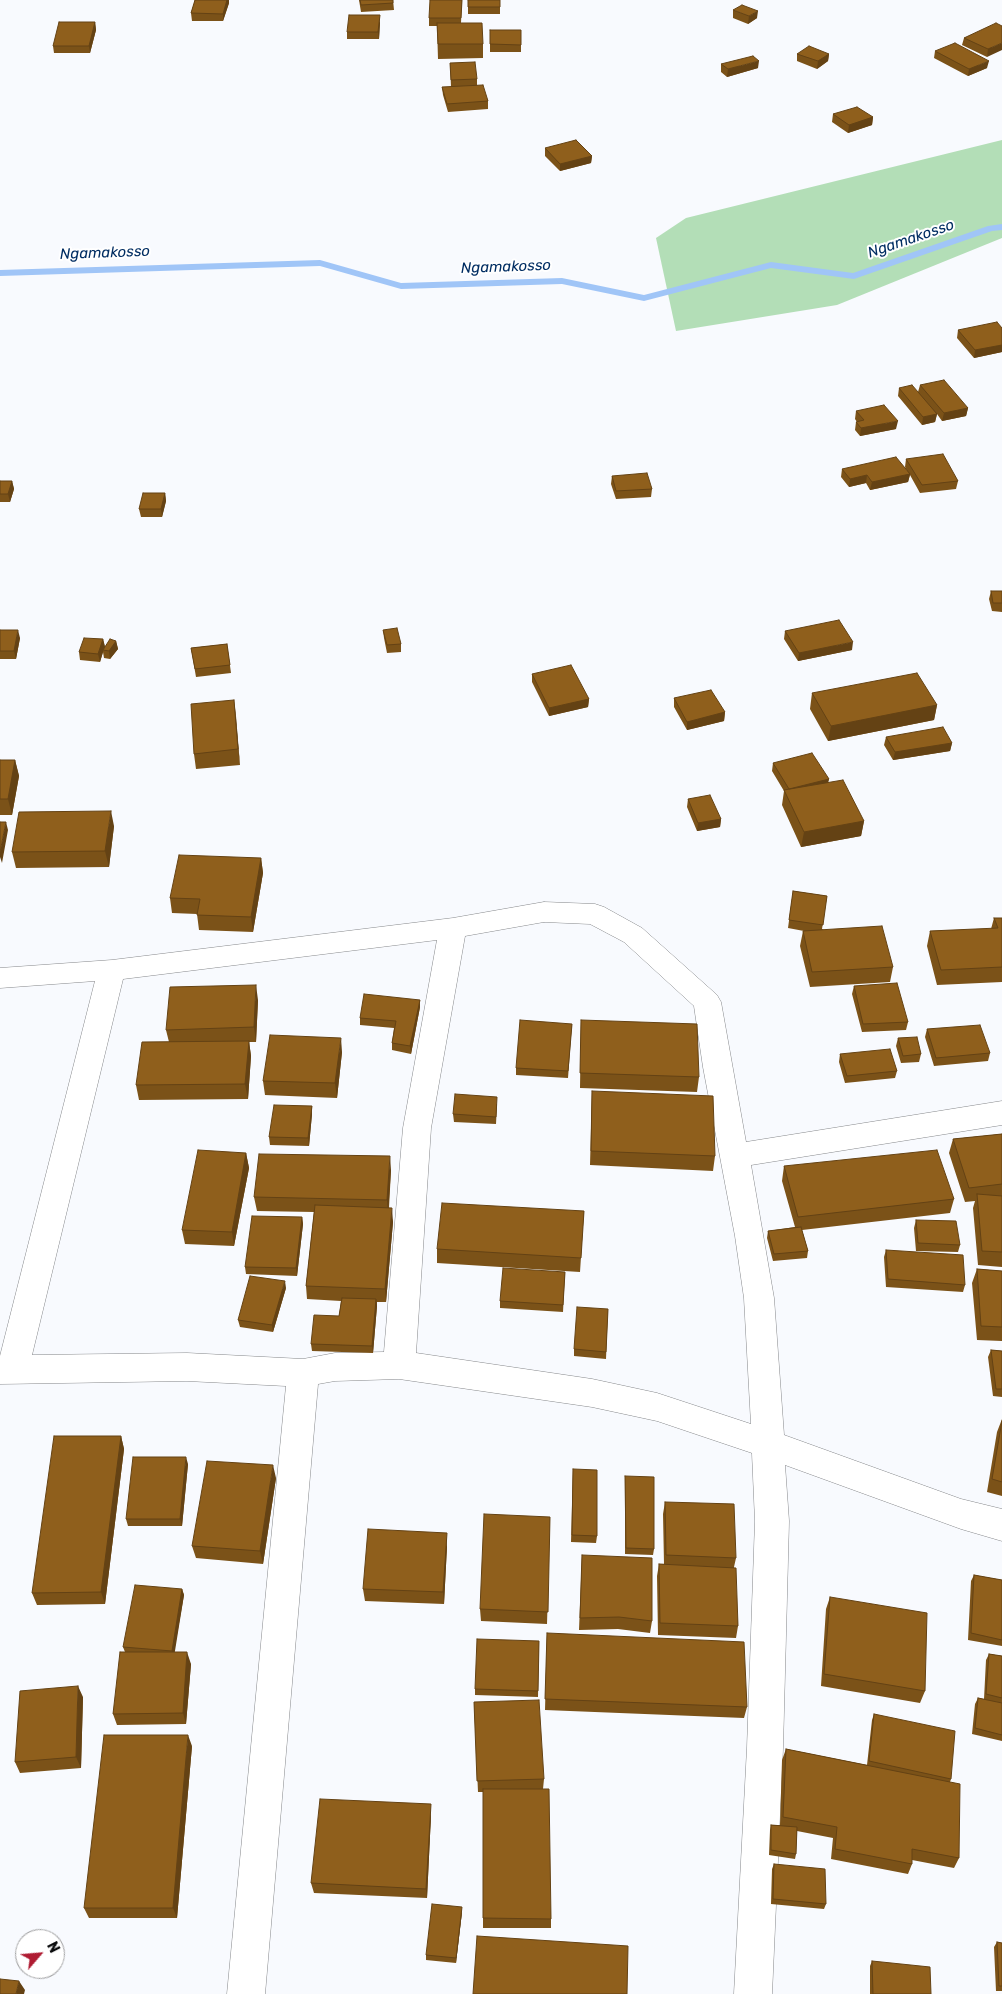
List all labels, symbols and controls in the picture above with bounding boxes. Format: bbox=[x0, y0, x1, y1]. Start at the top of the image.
water label: Ngamakosso bbox=[865, 216, 957, 262]
water label: Ngamakosso bbox=[60, 242, 150, 264]
water label: Ngamakosso bbox=[461, 256, 551, 278]
north arrow bbox=[15, 1929, 65, 1979]
text: N bbox=[43, 1939, 63, 1956]

